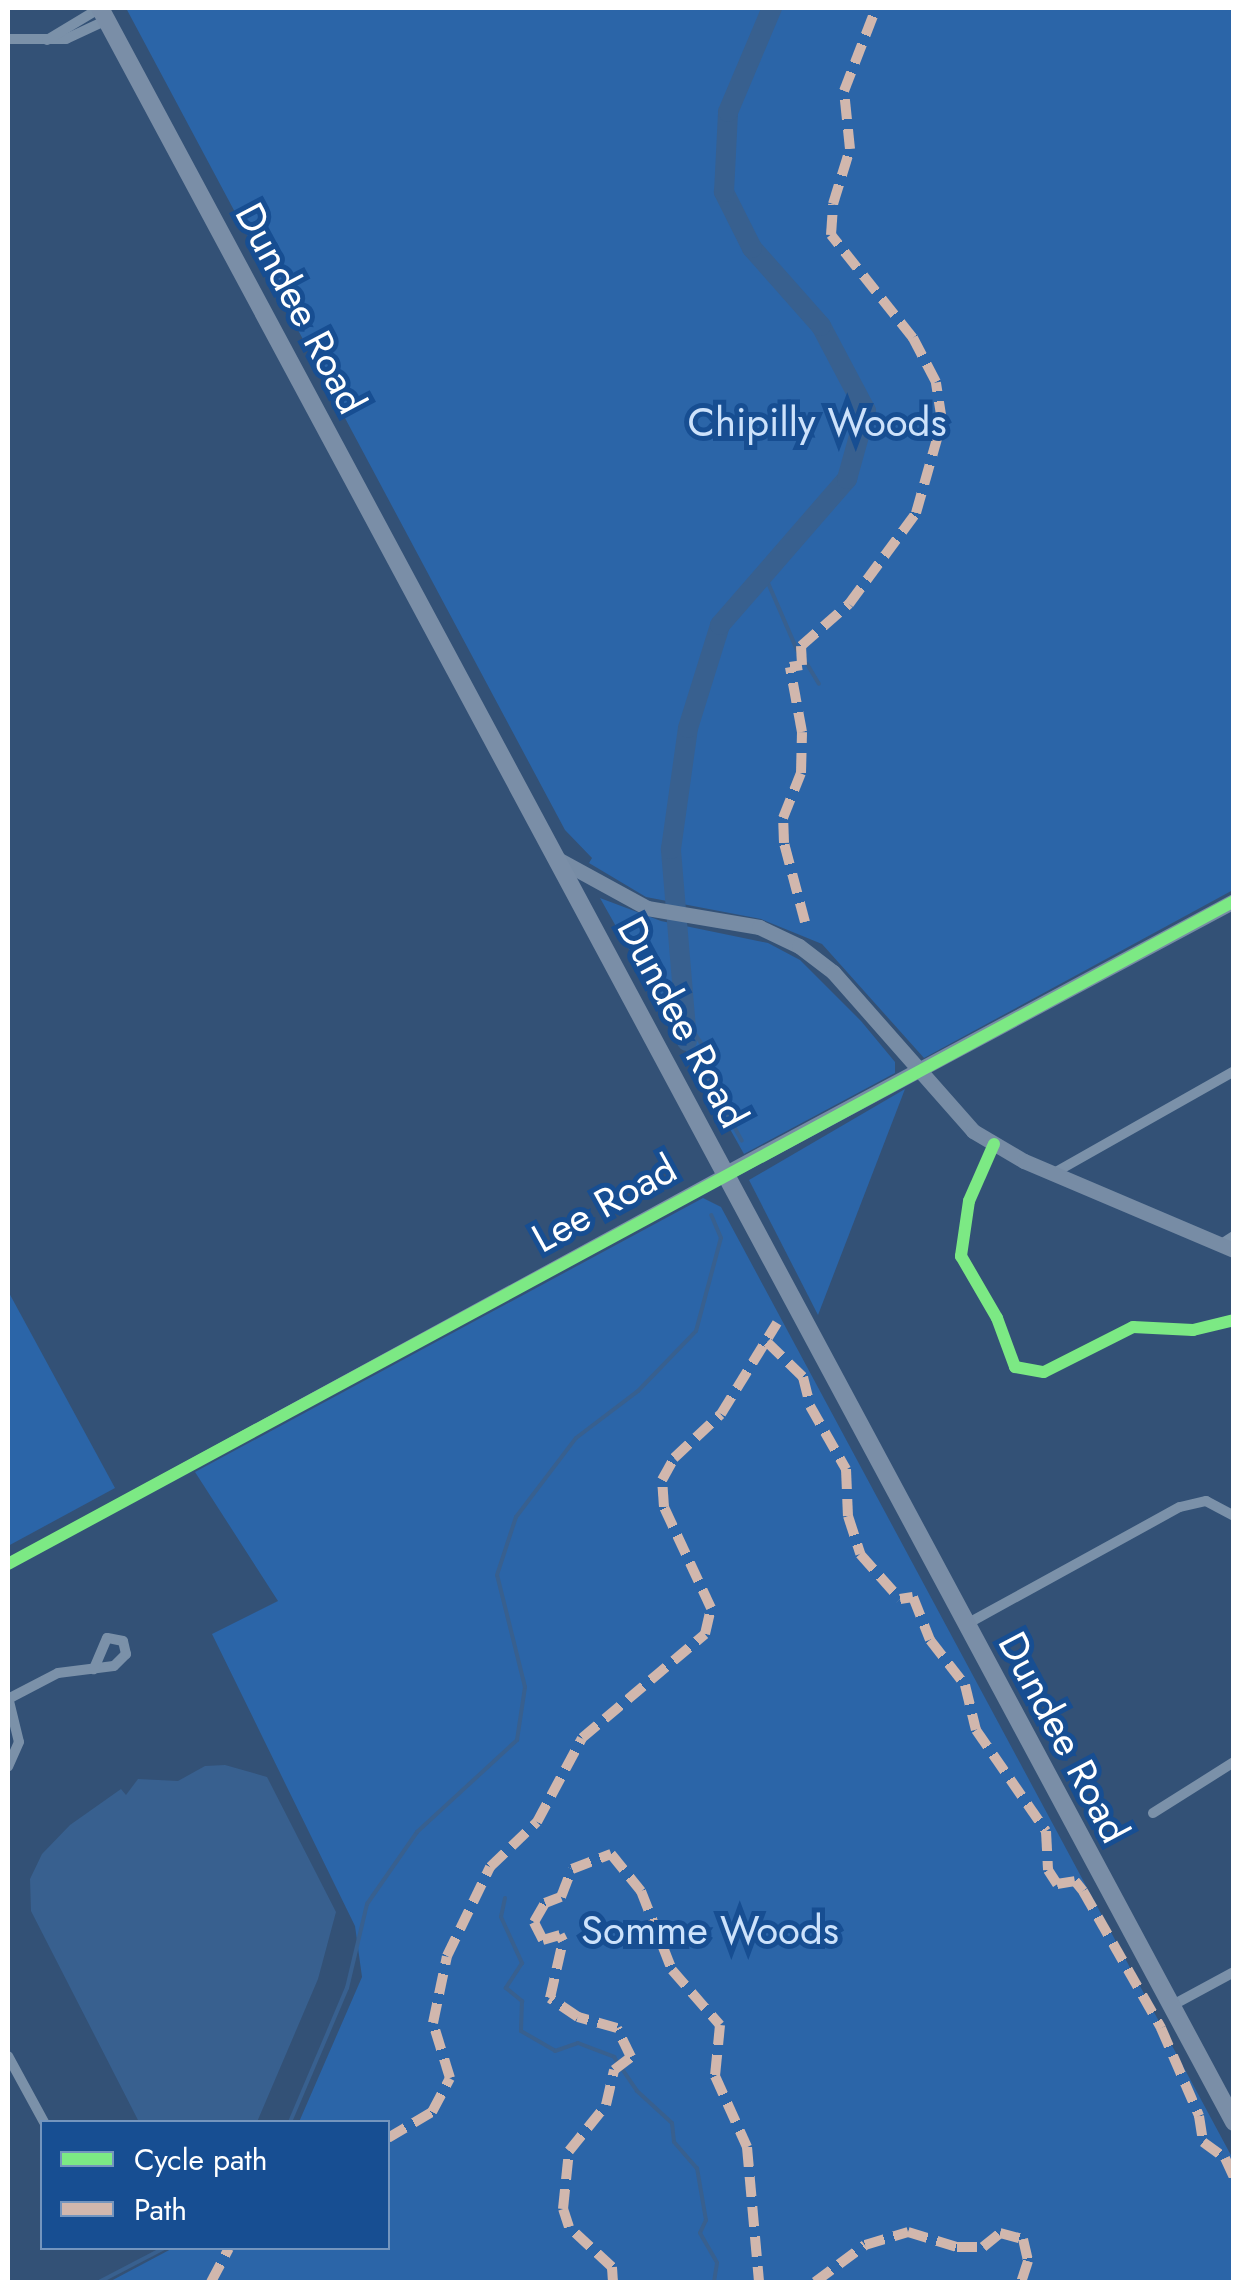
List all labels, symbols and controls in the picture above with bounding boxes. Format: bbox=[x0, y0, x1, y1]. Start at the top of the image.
street label: Dundee Road bbox=[225, 195, 377, 421]
park label: Chipilly Woods bbox=[688, 398, 946, 446]
street label: Dundee Road bbox=[607, 909, 759, 1135]
street label: Lee Road bbox=[523, 1144, 685, 1262]
street label: Dundee Road bbox=[988, 1624, 1140, 1850]
park label: Somme Woods bbox=[581, 1906, 839, 1954]
legend bbox=[40, 2120, 390, 2250]
text: Cycle path bbox=[134, 2138, 267, 2181]
text: Path bbox=[134, 2188, 187, 2231]

